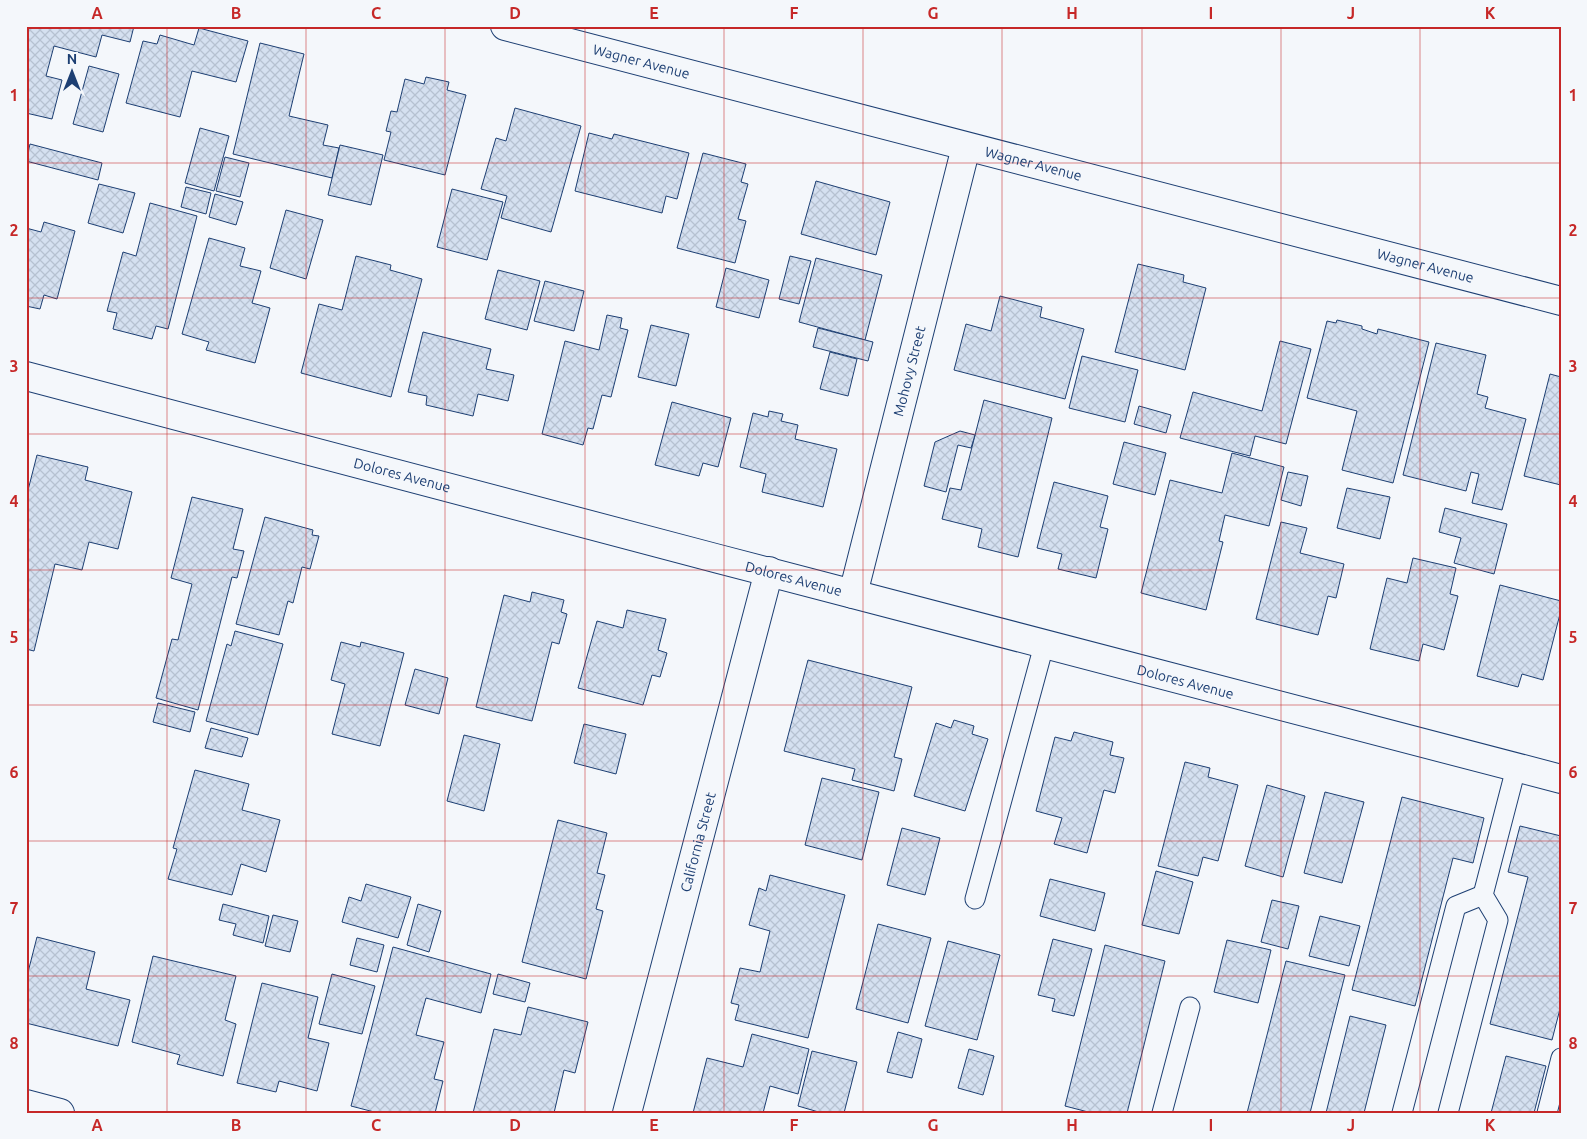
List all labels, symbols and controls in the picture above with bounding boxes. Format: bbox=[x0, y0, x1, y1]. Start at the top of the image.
text: A bbox=[91, 4, 103, 22]
text: B bbox=[231, 4, 241, 22]
text: C bbox=[371, 4, 381, 22]
text: D bbox=[509, 4, 521, 22]
text: E bbox=[649, 4, 659, 22]
text: F bbox=[790, 4, 799, 22]
text: G bbox=[927, 4, 939, 22]
text: H bbox=[1066, 4, 1078, 22]
text: I bbox=[1209, 4, 1213, 22]
text: J bbox=[1347, 4, 1355, 22]
text: K bbox=[1485, 4, 1496, 22]
street label: Wagner Avenue bbox=[591, 41, 692, 82]
north arrow bbox=[48, 48, 98, 98]
text: N bbox=[67, 51, 77, 67]
text: 1 bbox=[9, 86, 19, 104]
text: 1 bbox=[1568, 86, 1578, 104]
street label: Wagner Avenue bbox=[983, 143, 1083, 184]
text: 2 bbox=[9, 221, 19, 239]
text: 2 bbox=[1568, 221, 1578, 239]
street label: Wagner Avenue bbox=[1375, 245, 1475, 286]
street label: Mohovy Street bbox=[890, 324, 929, 418]
text: 3 bbox=[9, 357, 19, 375]
text: 3 bbox=[1568, 357, 1578, 375]
street label: Dolores Avenue bbox=[352, 455, 452, 496]
text: 4 bbox=[9, 492, 19, 510]
text: 4 bbox=[1568, 492, 1578, 510]
street label: Dolores Avenue bbox=[744, 558, 844, 599]
text: 5 bbox=[9, 628, 19, 646]
text: 5 bbox=[1568, 628, 1578, 646]
street label: Dolores Avenue bbox=[1135, 662, 1235, 702]
text: 6 bbox=[9, 763, 19, 781]
text: 6 bbox=[1568, 763, 1578, 781]
street label: California Street bbox=[677, 790, 719, 894]
text: 7 bbox=[9, 899, 19, 917]
text: 7 bbox=[1568, 899, 1578, 917]
text: 8 bbox=[9, 1034, 19, 1052]
text: 8 bbox=[1568, 1034, 1578, 1052]
text: A bbox=[91, 1116, 103, 1134]
text: B bbox=[231, 1116, 241, 1134]
text: C bbox=[371, 1116, 381, 1134]
text: D bbox=[509, 1116, 521, 1134]
text: E bbox=[649, 1116, 659, 1134]
text: F bbox=[790, 1116, 799, 1134]
text: G bbox=[927, 1116, 939, 1134]
text: H bbox=[1066, 1116, 1078, 1134]
text: I bbox=[1209, 1116, 1213, 1134]
text: J bbox=[1347, 1116, 1355, 1134]
text: K bbox=[1485, 1116, 1496, 1134]

